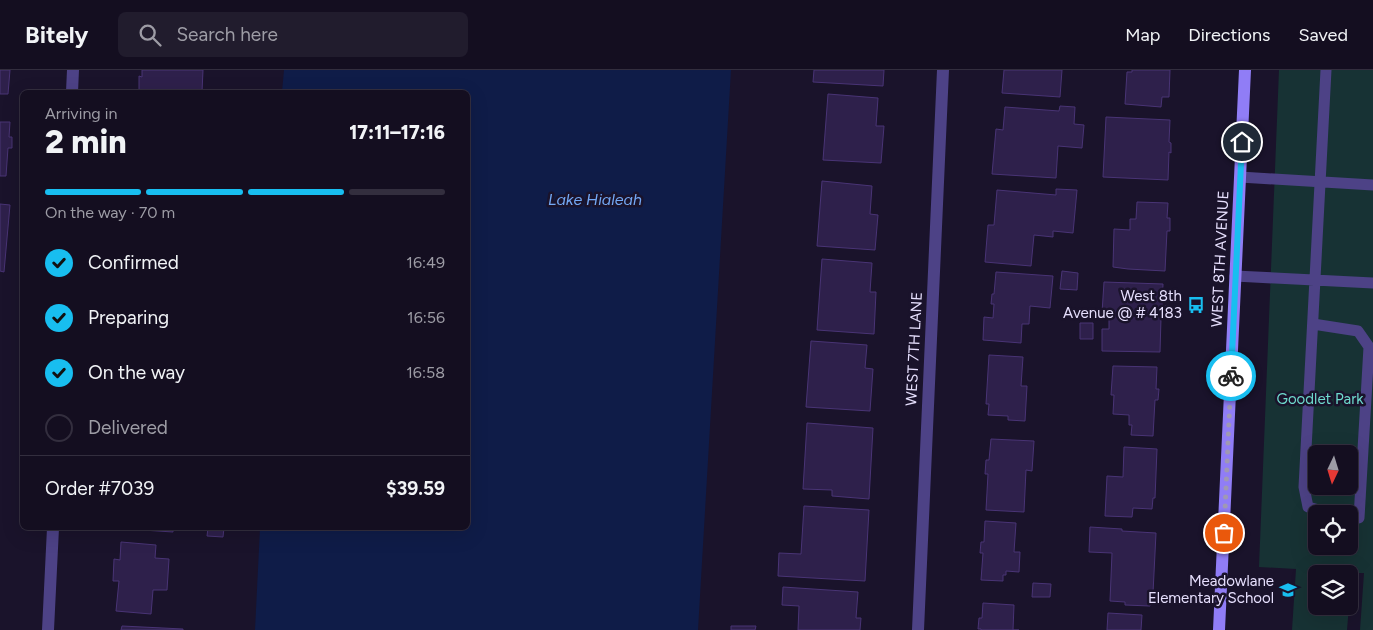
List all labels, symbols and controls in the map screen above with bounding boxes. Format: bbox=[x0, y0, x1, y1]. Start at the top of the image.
search box bbox=[118, 12, 468, 57]
text: Bitely bbox=[25, 20, 88, 49]
icon: search bbox=[136, 21, 164, 49]
text: Search here bbox=[176, 23, 278, 46]
text: Map bbox=[1125, 24, 1160, 46]
text: Directions bbox=[1188, 24, 1270, 46]
text: Saved bbox=[1298, 24, 1348, 46]
text: Arriving in bbox=[45, 104, 117, 123]
text: 17:11–17:16 bbox=[349, 121, 445, 144]
pin bbox=[1221, 121, 1263, 163]
text: 2 min bbox=[45, 123, 127, 161]
icon: home bbox=[1228, 128, 1256, 156]
water label: Lake Hialeah bbox=[548, 190, 642, 209]
street label: WEST 8TH AVENUE bbox=[1207, 190, 1233, 328]
text: On the way · 70 m bbox=[45, 203, 175, 222]
icon: check bbox=[45, 249, 73, 277]
text: Confirmed bbox=[88, 251, 179, 274]
text: 16:49 bbox=[406, 253, 445, 272]
place label: West 8th Avenue @ # 4183 bbox=[1063, 287, 1182, 322]
street label: WEST 7TH LANE bbox=[902, 291, 926, 407]
bus stop icon: West 8th Avenue @ # 4183 bbox=[1186, 295, 1206, 315]
icon: check bbox=[45, 304, 73, 332]
text: Preparing bbox=[88, 306, 169, 329]
text: 16:56 bbox=[407, 308, 445, 327]
courier bbox=[1206, 351, 1256, 401]
icon: check bbox=[45, 359, 73, 387]
text: On the way bbox=[88, 361, 185, 384]
icon: bike bbox=[1217, 362, 1245, 390]
text: 16:58 bbox=[406, 363, 445, 382]
park label: Goodlet Park bbox=[1277, 390, 1364, 408]
text: Delivered bbox=[88, 416, 168, 439]
north arrow bbox=[1308, 445, 1358, 495]
map controls bbox=[1308, 445, 1358, 615]
text: Order #7039 bbox=[45, 477, 154, 500]
text: $39.59 bbox=[386, 477, 445, 500]
button: locate bbox=[1308, 505, 1358, 555]
pin bbox=[1203, 512, 1245, 554]
icon: bag bbox=[1210, 519, 1238, 547]
button: layers bbox=[1308, 565, 1358, 615]
place label: Meadowlane Elementary School bbox=[1148, 572, 1274, 607]
school or university icon: Meadowlane Elementary School bbox=[1278, 580, 1298, 600]

